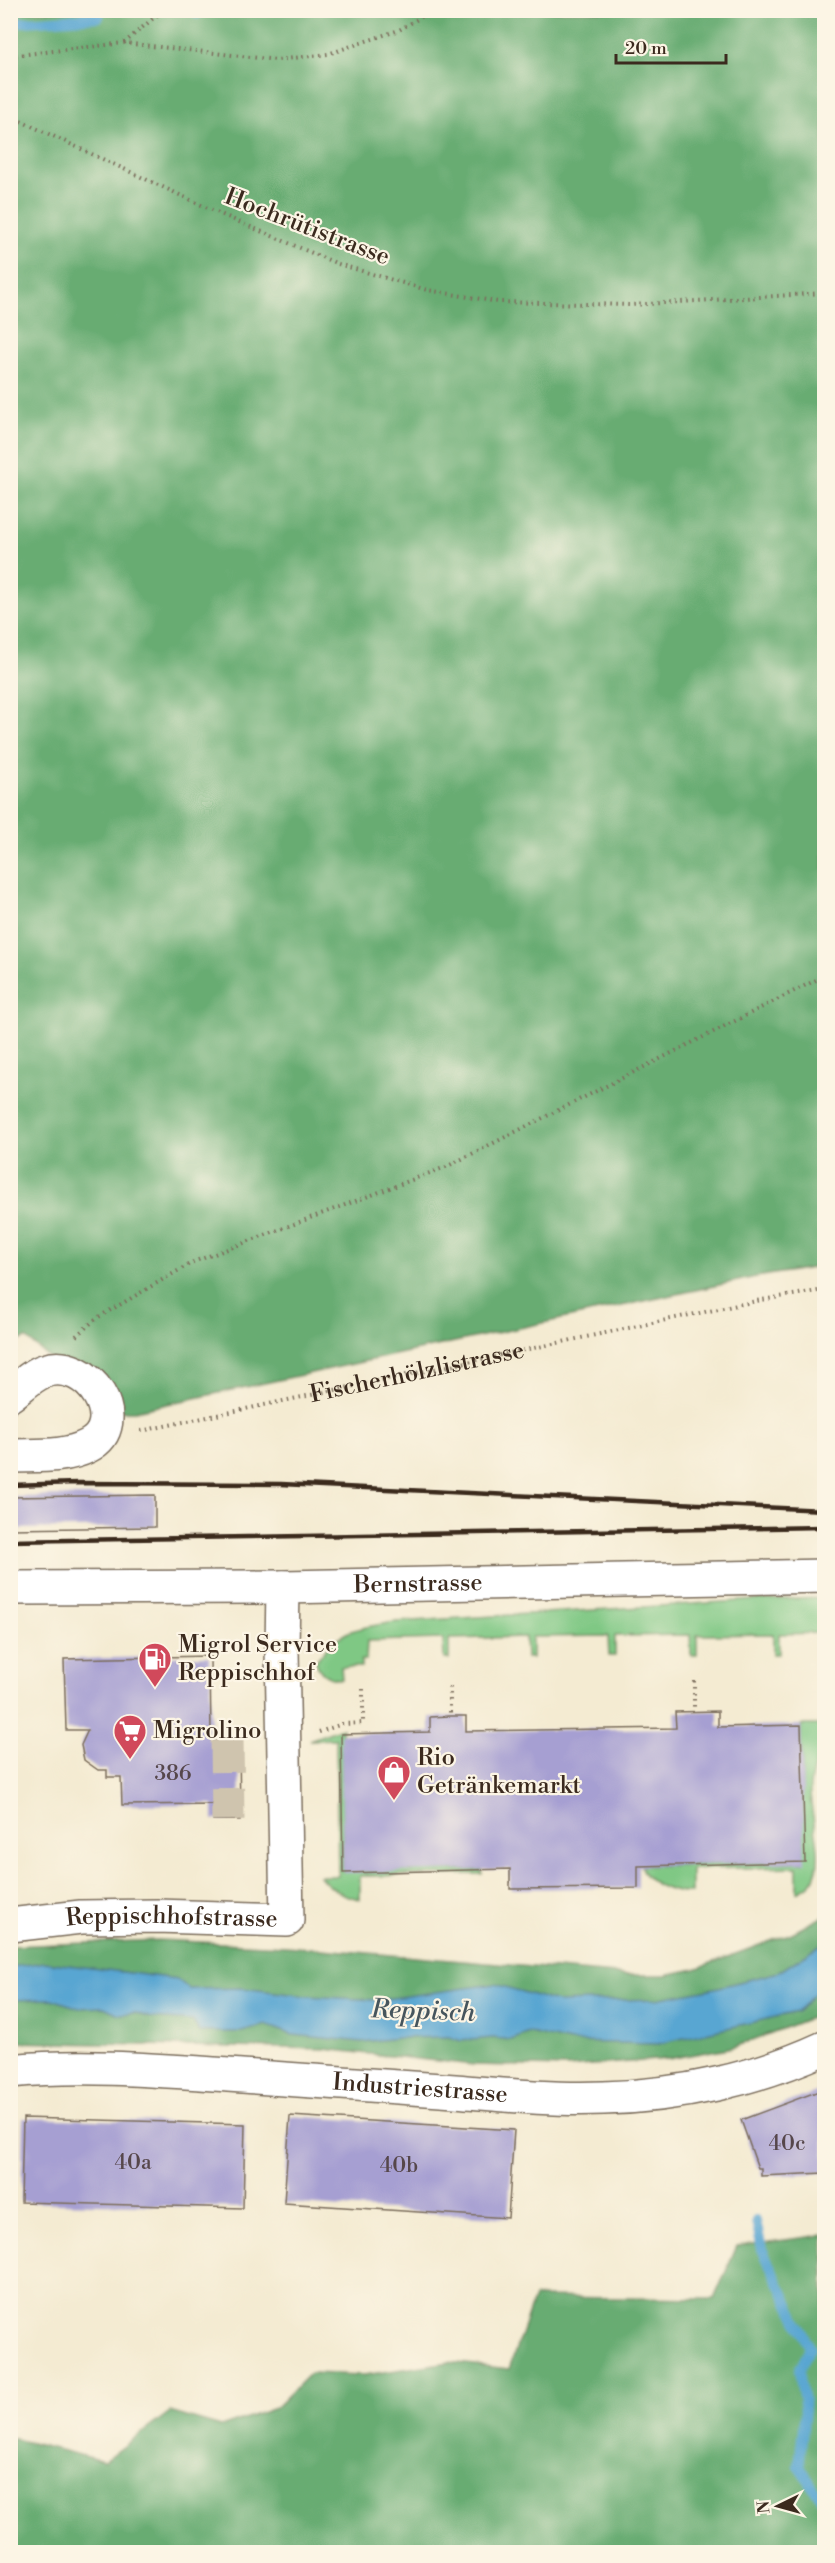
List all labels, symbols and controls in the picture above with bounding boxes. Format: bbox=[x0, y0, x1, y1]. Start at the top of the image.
scale bar bbox=[616, 27, 726, 65]
text: 20 m bbox=[625, 37, 667, 60]
street label: Hochrütistrasse bbox=[220, 182, 394, 272]
street label: Fischerhölzlistrasse bbox=[307, 1335, 527, 1410]
street label: Bernstrasse bbox=[352, 1568, 483, 1601]
place label: Migrol Service Reppischhof bbox=[178, 1630, 337, 1688]
fuel station icon: Migrol Service Reppischhof bbox=[137, 1641, 173, 1688]
supermarket icon: Migrolino bbox=[112, 1713, 148, 1760]
place label: Migrolino bbox=[153, 1716, 262, 1746]
place label: Rio Getränkemarkt bbox=[417, 1743, 581, 1801]
shop icon: Rio Getränkemarkt bbox=[376, 1754, 412, 1801]
house number: 386 bbox=[154, 1761, 192, 1787]
street label: Reppischhofstrasse bbox=[64, 1901, 278, 1935]
water label: Reppisch bbox=[369, 1993, 476, 2029]
street label: Industriestrasse bbox=[332, 2067, 509, 2110]
house number: 40c bbox=[768, 2131, 806, 2157]
house number: 40a bbox=[114, 2150, 152, 2176]
house number: 40b bbox=[380, 2153, 418, 2179]
north arrow bbox=[748, 2476, 808, 2536]
text: N bbox=[754, 2500, 775, 2514]

